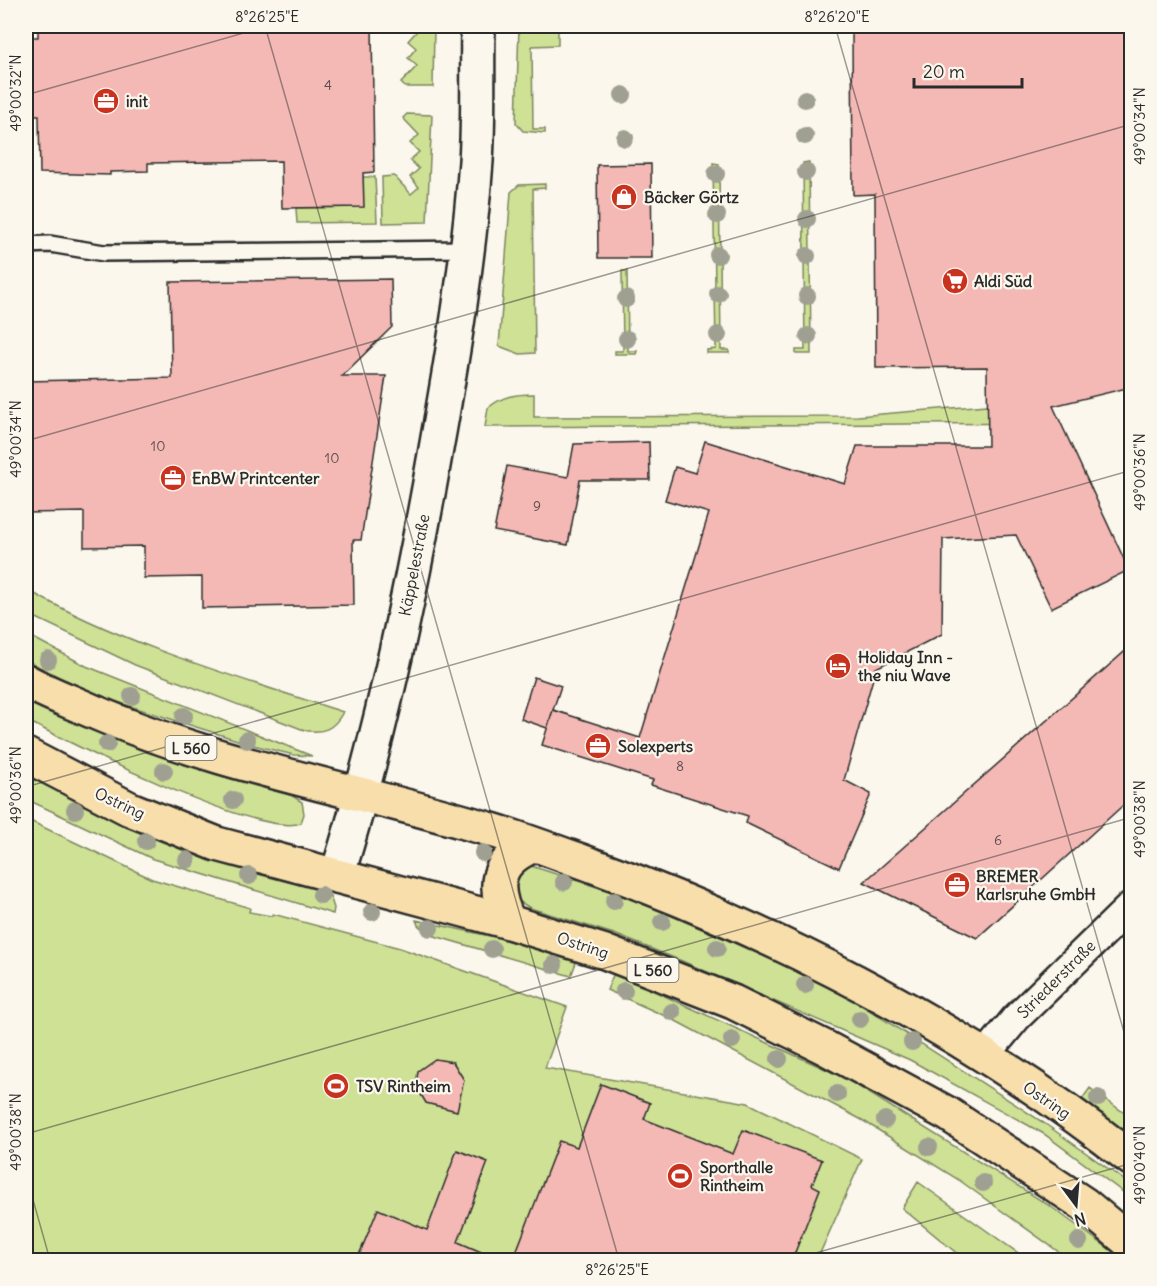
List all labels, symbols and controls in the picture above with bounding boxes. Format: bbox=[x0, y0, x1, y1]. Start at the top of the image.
text: 8°26'25"E bbox=[235, 7, 299, 26]
text: 8°26'20"E bbox=[804, 7, 870, 26]
scale bar bbox=[914, 51, 1022, 89]
text: 49°00'32"N bbox=[6, 54, 25, 132]
text: 20 m bbox=[923, 60, 965, 83]
house number: 4 bbox=[324, 76, 332, 94]
office icon: init bbox=[91, 86, 121, 116]
text: 49°00'34"N bbox=[1130, 87, 1149, 165]
place label: init bbox=[126, 91, 148, 111]
shop icon: Bäcker Görtz bbox=[609, 182, 639, 212]
place label: Bäcker Görtz bbox=[644, 187, 739, 207]
supermarket icon: Aldi Süd bbox=[940, 266, 970, 296]
place label: Aldi Süd bbox=[974, 271, 1033, 291]
text: 49°00'34"N bbox=[6, 400, 25, 478]
text: 49°00'36"N bbox=[1130, 433, 1149, 511]
house number: 10 bbox=[151, 437, 165, 455]
house number: 10 bbox=[325, 449, 339, 467]
office icon: EnBW Printcenter bbox=[158, 463, 188, 493]
place label: EnBW Printcenter bbox=[192, 468, 320, 488]
house number: 9 bbox=[533, 497, 541, 515]
street label: Käppelestraße bbox=[394, 512, 434, 618]
place label: Holiday Inn - the niu Wave bbox=[858, 647, 953, 685]
hotel icon: Holiday Inn - the niu Wave bbox=[823, 651, 853, 681]
office icon: Solexperts bbox=[583, 731, 613, 761]
road number: L 560 bbox=[166, 736, 216, 760]
place label: Solexperts bbox=[618, 736, 693, 757]
text: 49°00'36"N bbox=[6, 746, 25, 824]
house number: 8 bbox=[676, 757, 684, 775]
text: 49°00'38"N bbox=[1130, 780, 1149, 858]
street label: Ostring bbox=[92, 783, 148, 823]
house number: 6 bbox=[994, 831, 1002, 849]
place label: BREMER Karlsruhe GmbH bbox=[976, 866, 1096, 904]
office icon: BREMER Karlsruhe GmbH bbox=[942, 870, 972, 900]
street label: Ostring bbox=[555, 927, 611, 963]
street label: Striederstraße bbox=[1013, 936, 1099, 1022]
road number: L 560 bbox=[628, 958, 678, 982]
sports icon: TSV Rintheim bbox=[321, 1071, 351, 1101]
place label: TSV Rintheim bbox=[356, 1076, 451, 1096]
street label: Ostring bbox=[1019, 1077, 1075, 1123]
text: 49°00'38"N bbox=[6, 1093, 25, 1171]
text: 49°00'40"N bbox=[1130, 1126, 1149, 1204]
place label: Sporthalle Rintheim bbox=[700, 1157, 773, 1195]
sports icon: Sporthalle Rintheim bbox=[665, 1161, 695, 1191]
north arrow bbox=[1046, 1175, 1106, 1235]
text: N bbox=[1072, 1208, 1088, 1231]
text: 8°26'25"E bbox=[585, 1260, 649, 1279]

